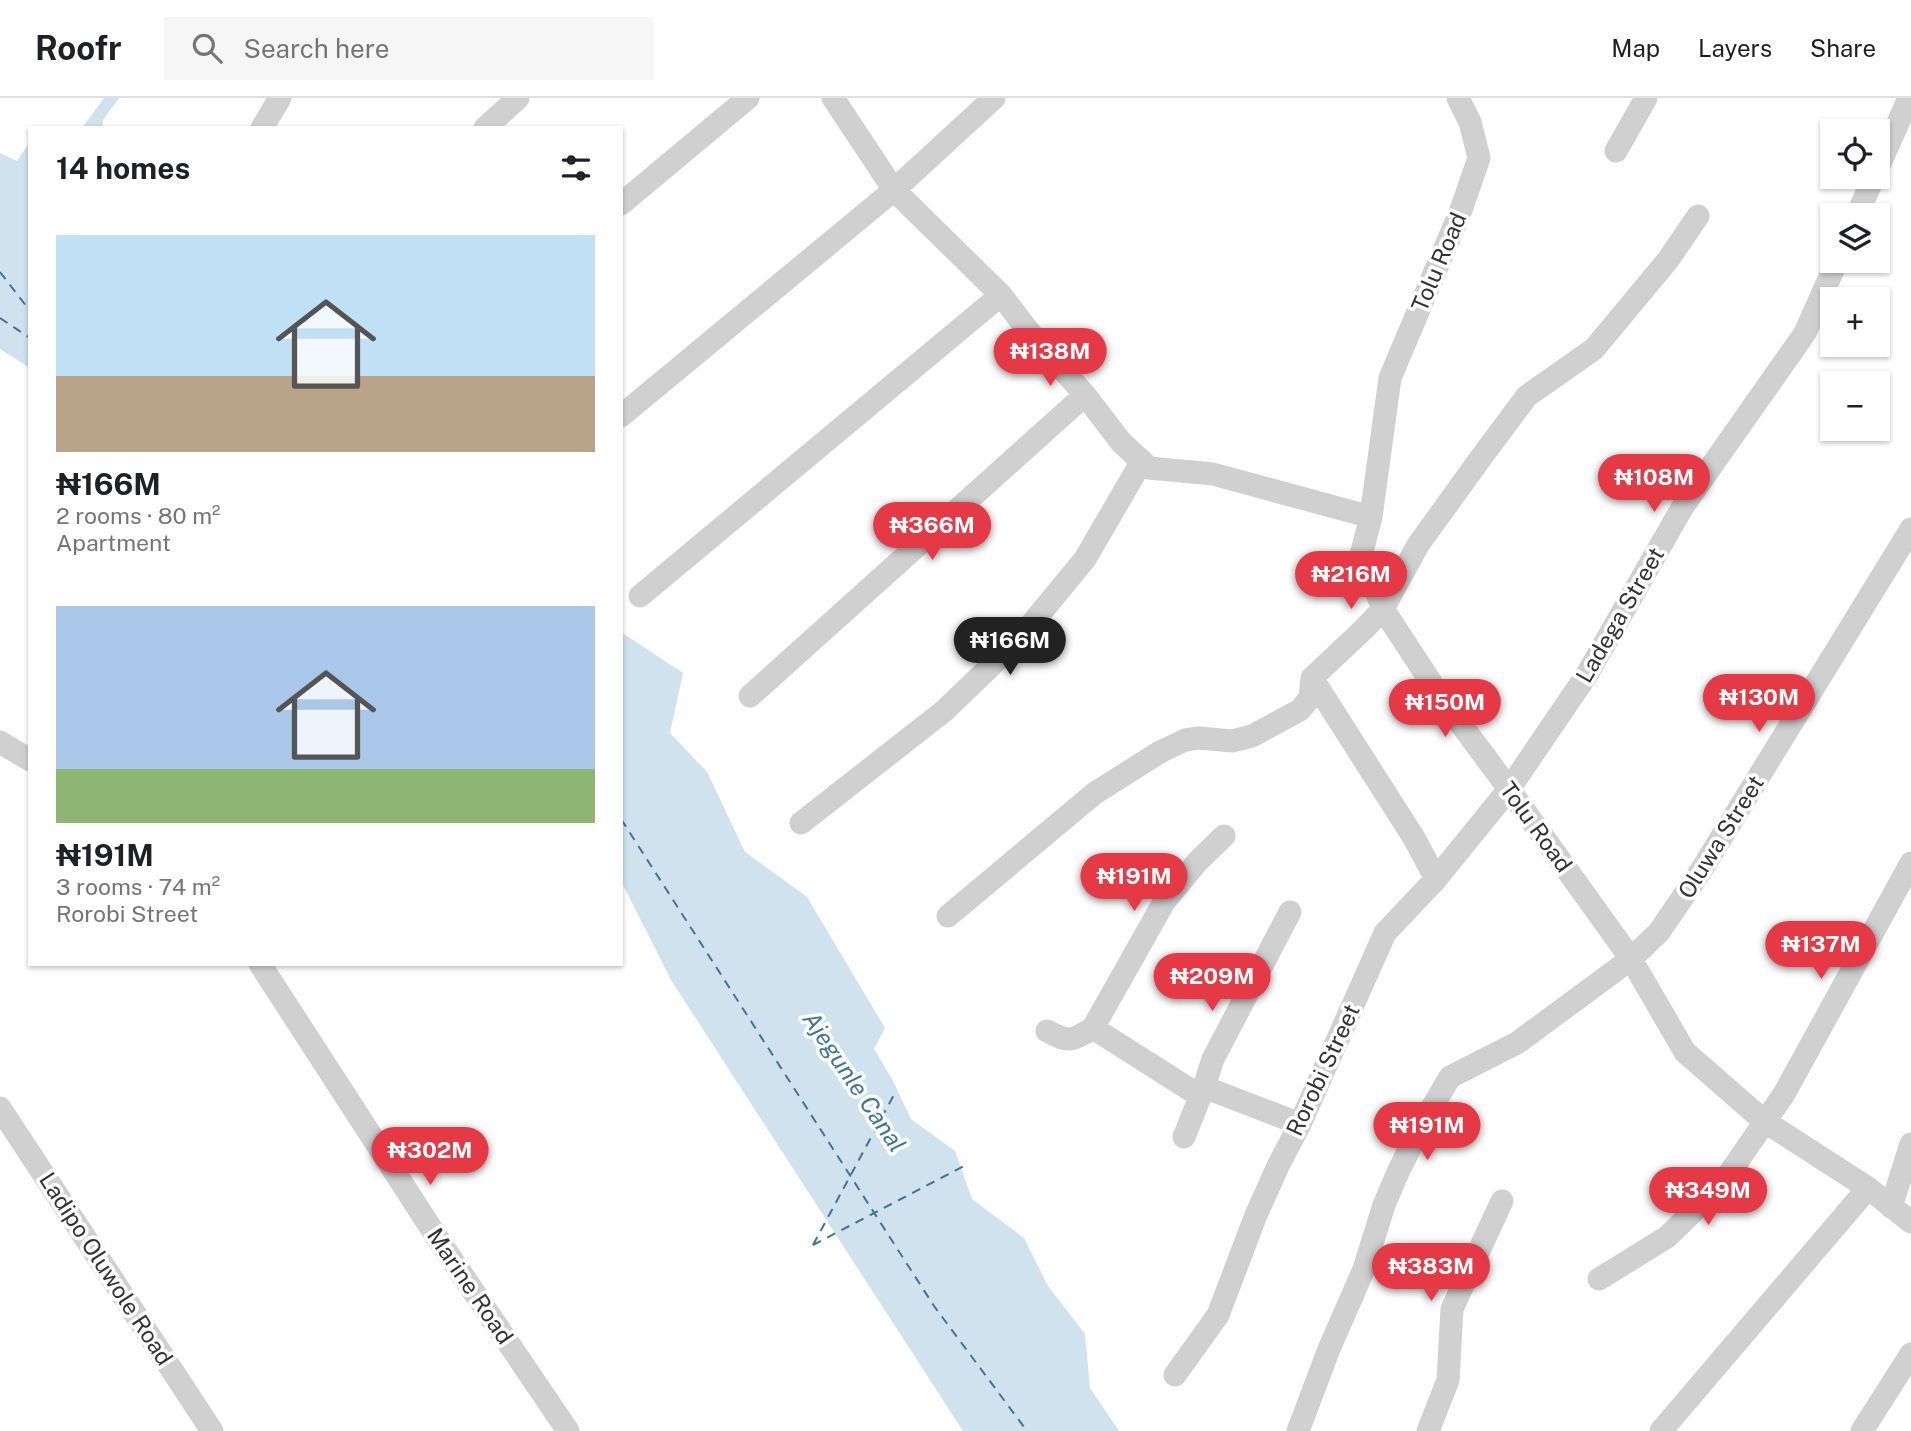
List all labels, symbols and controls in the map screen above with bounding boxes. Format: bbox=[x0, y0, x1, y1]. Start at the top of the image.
search box bbox=[164, 17, 654, 80]
text: Roofr bbox=[35, 29, 122, 67]
icon: search bbox=[188, 29, 226, 67]
text: Search here bbox=[244, 33, 390, 64]
text: Map bbox=[1611, 34, 1660, 62]
text: Layers bbox=[1698, 34, 1772, 62]
text: Share bbox=[1810, 34, 1876, 62]
map controls bbox=[1820, 119, 1890, 441]
button: locate bbox=[1820, 119, 1890, 189]
icon: filters bbox=[557, 149, 595, 187]
text: 14 homes bbox=[56, 150, 190, 186]
button: layers bbox=[1820, 203, 1890, 273]
street label: Tolu Road bbox=[1406, 208, 1471, 315]
icon: home bbox=[263, 281, 389, 407]
button: + bbox=[1820, 287, 1890, 357]
pin: ₦138M bbox=[1001, 328, 1099, 388]
text: ₦138M bbox=[1010, 337, 1090, 364]
button: − bbox=[1820, 371, 1890, 441]
pin: ₦108M bbox=[1605, 454, 1703, 514]
text: ₦108M bbox=[1614, 463, 1694, 490]
text: ₦166M bbox=[56, 466, 161, 502]
text: 2 rooms · 80 m² bbox=[56, 502, 221, 529]
pin: ₦366M bbox=[883, 503, 981, 562]
text: ₦366M bbox=[889, 511, 975, 538]
text: Apartment bbox=[56, 529, 171, 556]
street label: Ladega Street bbox=[1570, 542, 1669, 687]
pin: ₦216M bbox=[1302, 552, 1400, 611]
text: ₦216M bbox=[1311, 560, 1391, 587]
pin: ₦166M bbox=[961, 618, 1059, 677]
text: ₦166M bbox=[970, 626, 1050, 653]
icon: home bbox=[263, 652, 389, 778]
pin: ₦130M bbox=[1710, 674, 1808, 734]
pin: ₦150M bbox=[1396, 680, 1494, 739]
text: ₦130M bbox=[1719, 683, 1799, 710]
text: ₦150M bbox=[1405, 688, 1485, 715]
street label: Oluwa Street bbox=[1672, 770, 1769, 903]
street label: Tolu Road bbox=[1495, 776, 1578, 877]
text: ₦191M bbox=[56, 837, 154, 873]
pin: ₦191M bbox=[1085, 854, 1183, 913]
text: ₦191M bbox=[1096, 862, 1172, 889]
text: 3 rooms · 74 m² bbox=[56, 873, 220, 900]
text: Rorobi Street bbox=[56, 900, 198, 927]
pin: ₦137M bbox=[1772, 922, 1870, 981]
text: ₦137M bbox=[1781, 930, 1861, 957]
pin: ₦209M bbox=[1163, 954, 1261, 1013]
text: ₦209M bbox=[1170, 962, 1254, 989]
street label: Rorobi Street bbox=[1280, 1000, 1365, 1140]
water label: Ajegunle Canal bbox=[797, 1006, 912, 1157]
pin: ₦191M bbox=[1378, 1102, 1476, 1162]
text: ₦191M bbox=[1389, 1111, 1465, 1138]
pin: ₦302M bbox=[381, 1128, 479, 1187]
text: ₦302M bbox=[388, 1136, 472, 1163]
street label: Ladipo Oluwole Road bbox=[34, 1167, 179, 1370]
pin: ₦349M bbox=[1659, 1168, 1757, 1227]
text: ₦349M bbox=[1665, 1176, 1751, 1203]
street label: Marine Road bbox=[422, 1223, 519, 1349]
pin: ₦383M bbox=[1382, 1244, 1480, 1303]
text: ₦383M bbox=[1388, 1252, 1474, 1279]

